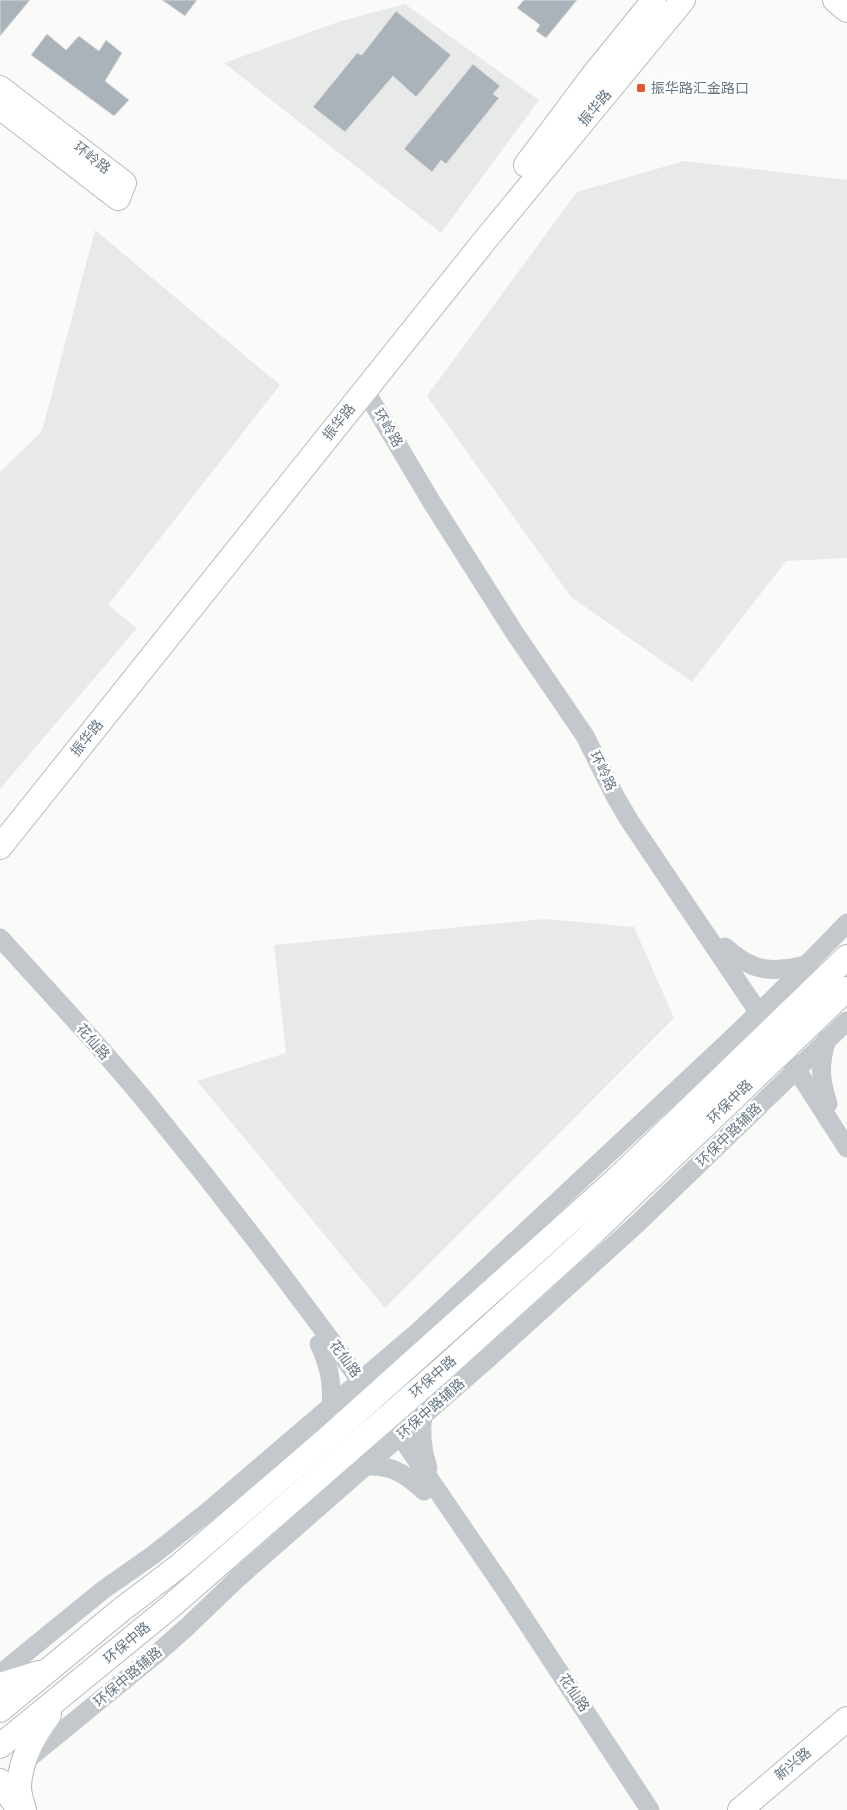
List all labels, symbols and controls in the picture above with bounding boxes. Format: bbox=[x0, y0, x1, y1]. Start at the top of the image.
place label: 振华路汇金路口 bbox=[651, 80, 749, 97]
marker: 振华路汇金路口 bbox=[635, 82, 647, 94]
street label: 振华路 bbox=[575, 86, 615, 130]
street label: 环岭路 bbox=[70, 138, 114, 178]
street label: 振华路 bbox=[319, 400, 359, 444]
street label: 环岭路 bbox=[370, 406, 406, 450]
street label: 振华路 bbox=[67, 716, 107, 760]
street label: 环岭路 bbox=[586, 748, 620, 794]
street label: 花仙路 bbox=[73, 1021, 113, 1063]
street label: 环保中路 bbox=[704, 1076, 756, 1128]
street label: 环保中路辅路 bbox=[693, 1100, 765, 1170]
street label: 花仙路 bbox=[326, 1337, 364, 1381]
street label: 环保中路 bbox=[406, 1352, 460, 1402]
street label: 环保中路辅路 bbox=[394, 1375, 468, 1443]
street label: 环保中路 bbox=[100, 1618, 154, 1668]
street label: 环保中路辅路 bbox=[90, 1643, 166, 1711]
street label: 花仙路 bbox=[555, 1671, 593, 1715]
street label: 新兴路 bbox=[771, 1744, 815, 1784]

